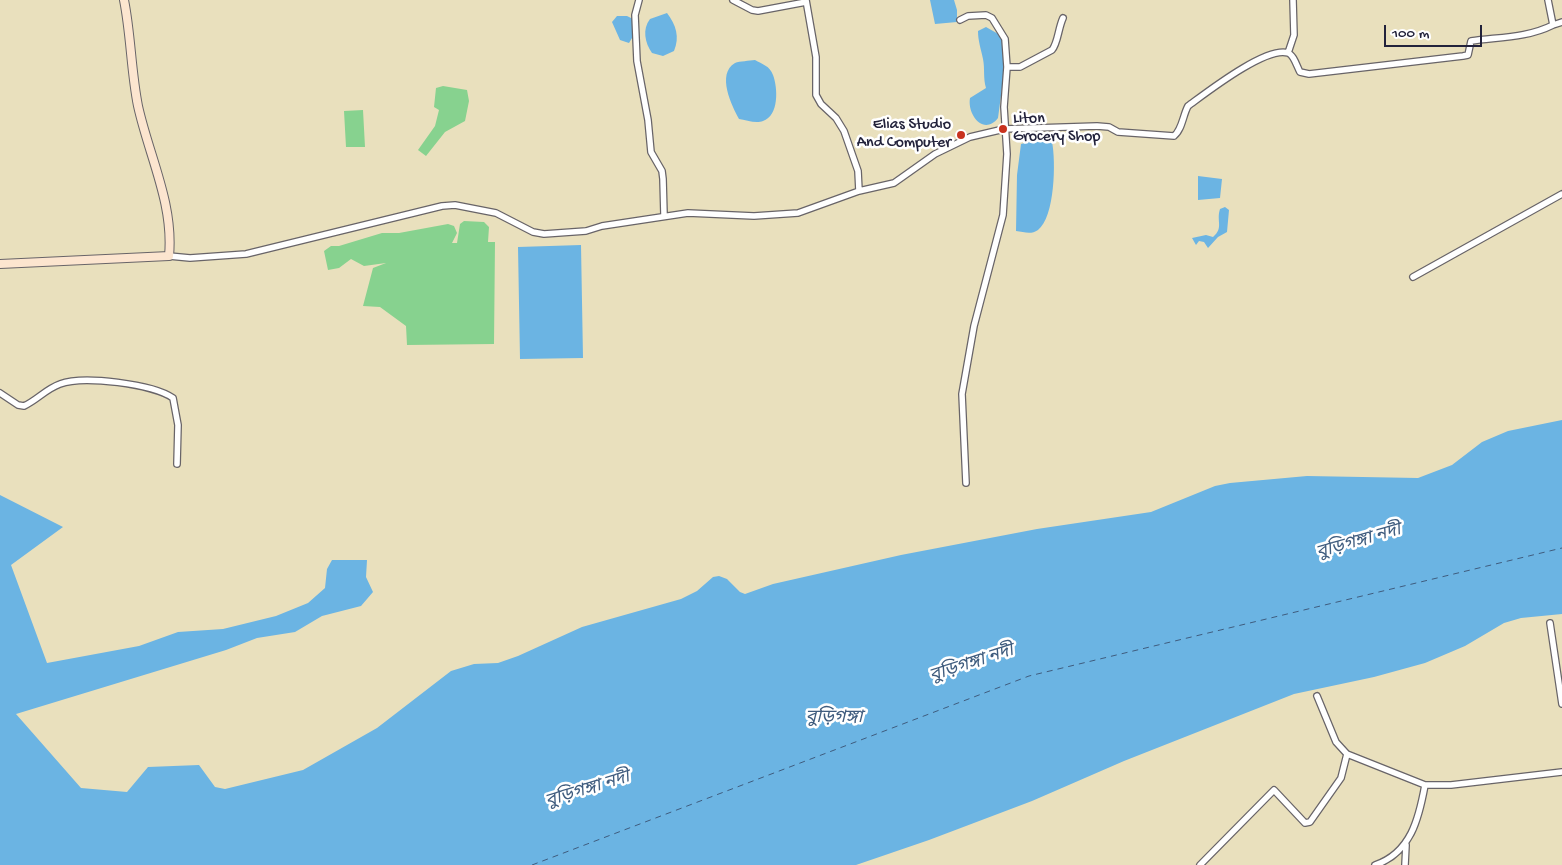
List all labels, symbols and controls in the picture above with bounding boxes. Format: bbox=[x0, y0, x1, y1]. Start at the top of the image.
scale bar bbox=[1387, 15, 1484, 47]
text: 100 m bbox=[1392, 25, 1429, 43]
place label: Liton Grocery Shop bbox=[1013, 110, 1100, 148]
place label: Elias Studio And Computer bbox=[857, 116, 951, 154]
marker: Liton Grocery Shop bbox=[997, 123, 1009, 135]
marker: Elias Studio And Computer bbox=[955, 129, 967, 141]
water label: বুড়িগঙ্গা নদী bbox=[1314, 521, 1404, 565]
water label: বুড়িগঙ্গা নদী bbox=[927, 641, 1017, 689]
water label: বুড়িগঙ্গা bbox=[805, 708, 863, 730]
water label: বুড়িগঙ্গা নদী bbox=[543, 768, 633, 814]

